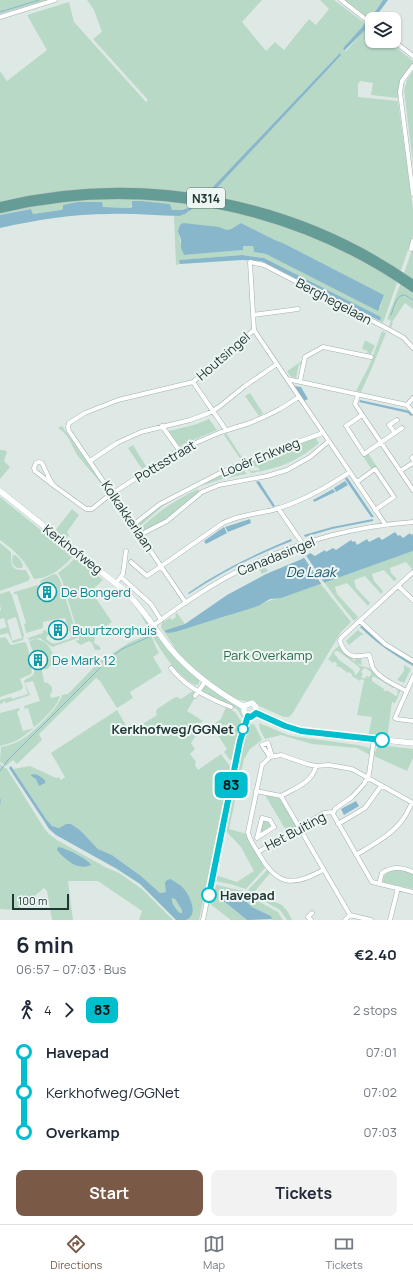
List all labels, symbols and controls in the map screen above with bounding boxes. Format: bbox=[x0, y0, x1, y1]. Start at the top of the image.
map controls bbox=[365, 12, 401, 48]
button: layers bbox=[365, 12, 401, 48]
road number: N314 bbox=[187, 188, 225, 208]
street label: Berghegelaan bbox=[293, 273, 375, 329]
street label: Houtsingel bbox=[192, 328, 254, 384]
street label: Looër Enkweg bbox=[218, 433, 302, 481]
street label: Pottsstraat bbox=[131, 436, 199, 486]
street label: Kolkakkerlaan bbox=[98, 477, 158, 555]
street label: Kerkhofweg bbox=[39, 520, 107, 578]
street label: Canadasingel bbox=[234, 532, 318, 580]
water label: De Laak bbox=[286, 562, 338, 581]
building icon: De Bongerd bbox=[36, 581, 58, 603]
place label: De Bongerd bbox=[61, 583, 131, 601]
building icon: Buurtzorghuis bbox=[47, 619, 69, 641]
place label: Buurtzorghuis bbox=[72, 621, 157, 639]
park label: Park Overkamp bbox=[224, 646, 313, 664]
building icon: De Mark 12 bbox=[27, 649, 49, 671]
place label: De Mark 12 bbox=[52, 651, 115, 669]
place label: Kerkhofweg/GGNet bbox=[112, 720, 234, 738]
marker: Kerkhofweg/GGNet bbox=[237, 723, 249, 735]
unlabelled marker bbox=[374, 732, 390, 748]
line badge: 83 bbox=[213, 772, 249, 798]
text: 83 bbox=[223, 775, 239, 794]
street label: Het Buiting bbox=[261, 807, 329, 855]
place label: Havepad bbox=[220, 886, 275, 904]
marker: Havepad bbox=[201, 887, 217, 903]
scale bar bbox=[12, 892, 69, 911]
text: 100 m bbox=[18, 893, 47, 908]
text: 6 min bbox=[16, 930, 74, 960]
text: €2.40 bbox=[354, 944, 397, 965]
text: 06:57 – 07:03 · Bus bbox=[16, 960, 126, 978]
icon: walk bbox=[16, 999, 38, 1021]
icon: forward bbox=[58, 999, 80, 1021]
text: 83 bbox=[94, 1000, 110, 1019]
text: 4 bbox=[44, 1001, 52, 1019]
text: 2 stops bbox=[353, 1001, 397, 1019]
text: Havepad bbox=[46, 1042, 109, 1063]
text: 07:01 bbox=[366, 1043, 397, 1061]
text: Kerkhofweg/GGNet bbox=[46, 1082, 180, 1103]
text: 07:02 bbox=[363, 1083, 397, 1101]
text: Overkamp bbox=[46, 1122, 120, 1143]
text: 07:03 bbox=[364, 1123, 397, 1141]
button: Start bbox=[16, 1170, 203, 1216]
button: Tickets bbox=[211, 1170, 397, 1216]
tab: Directions bbox=[50, 1233, 102, 1272]
tab: Map bbox=[203, 1233, 225, 1272]
tab: Tickets bbox=[326, 1233, 363, 1272]

